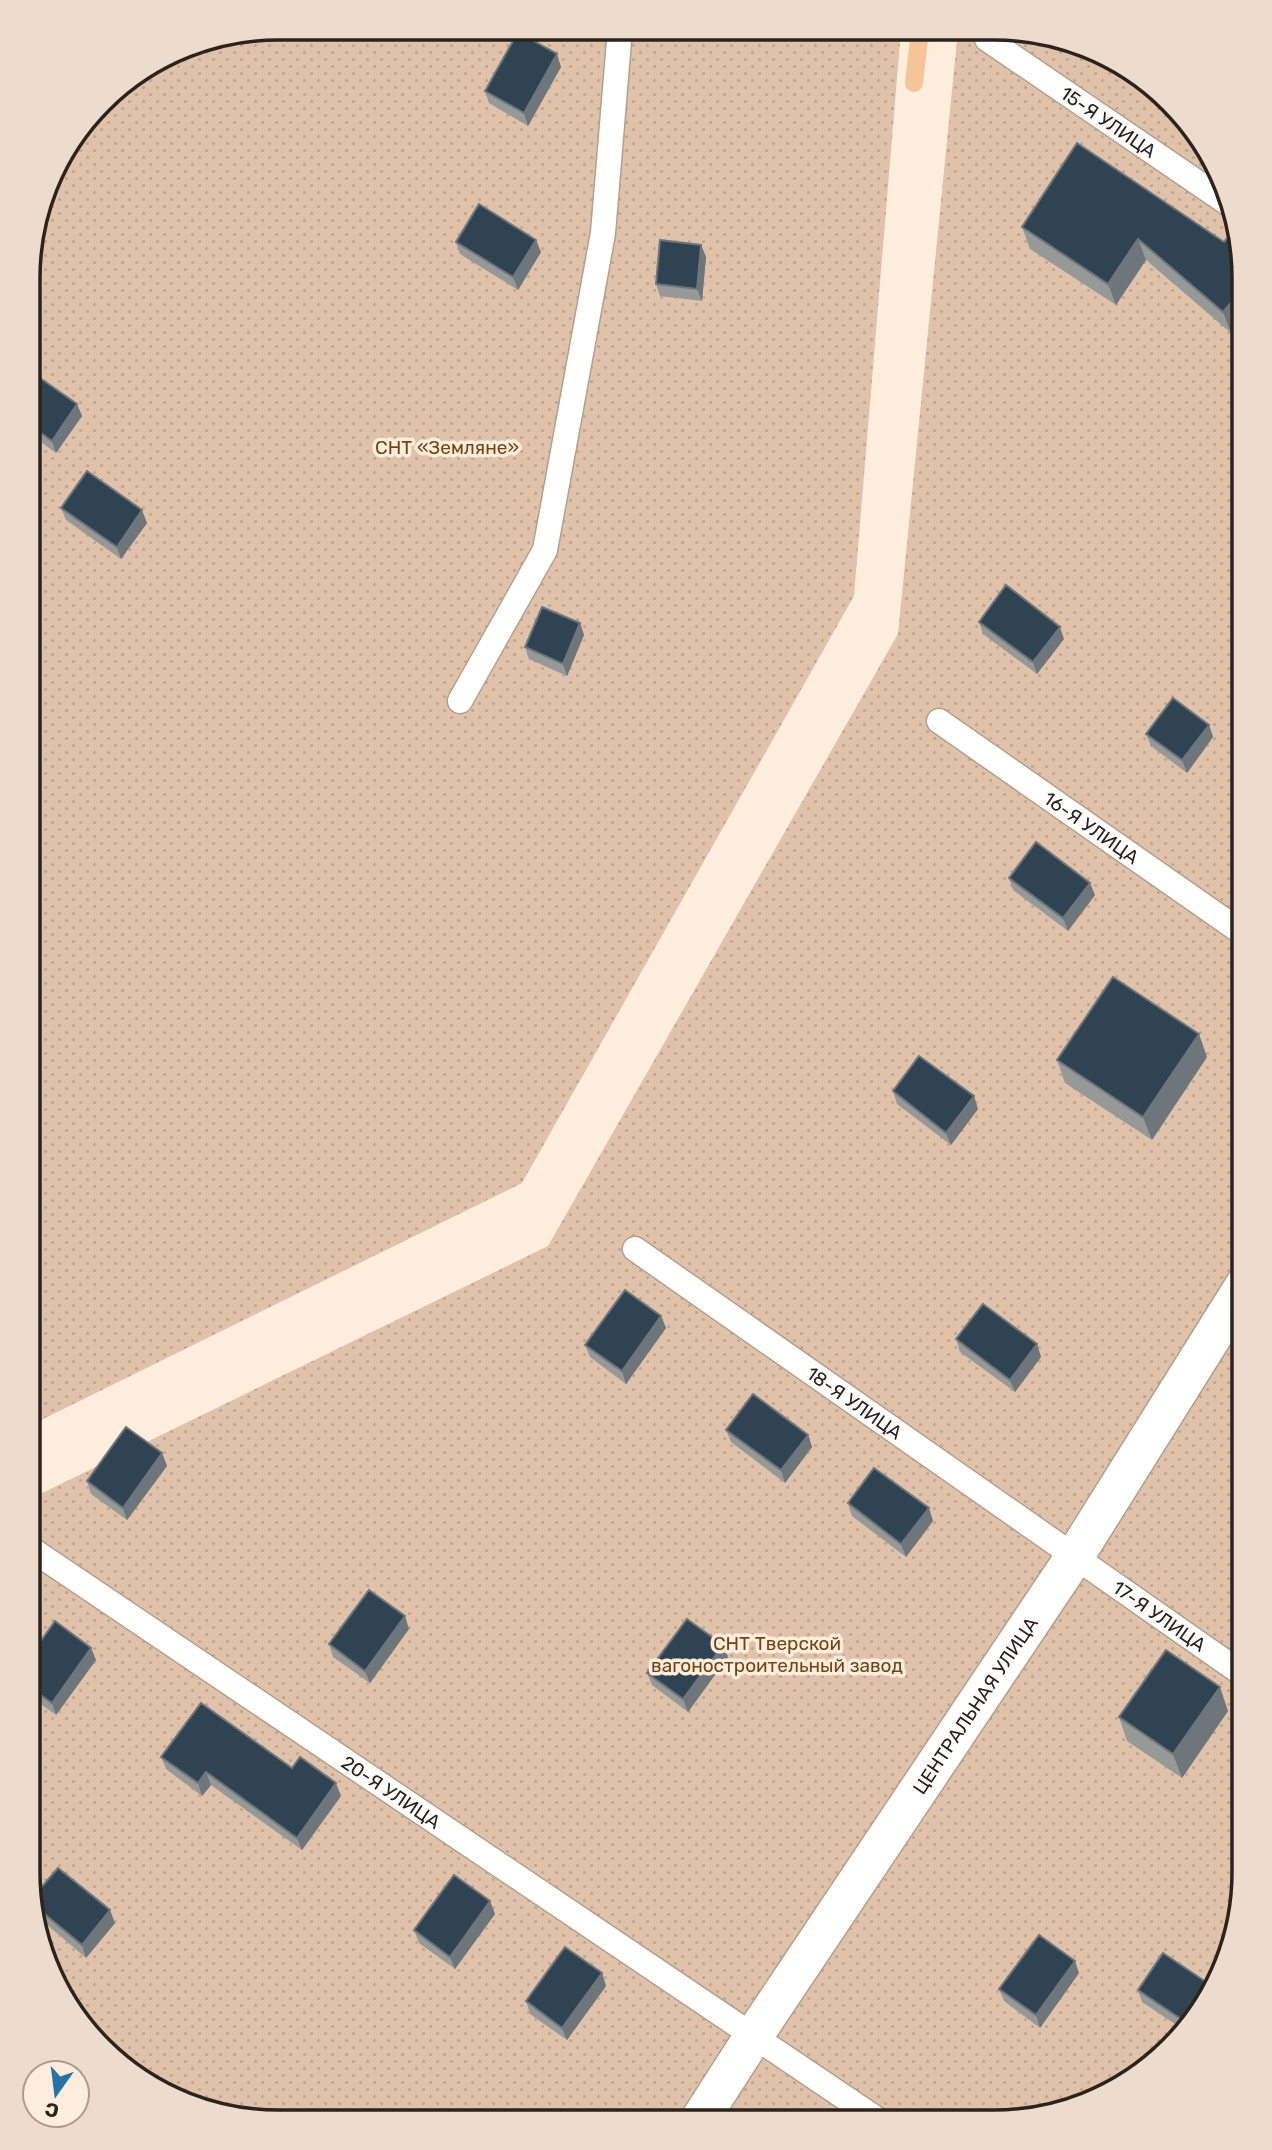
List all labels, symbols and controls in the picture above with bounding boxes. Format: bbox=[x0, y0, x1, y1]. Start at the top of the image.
street label: 15-Я УЛИЦА bbox=[1056, 81, 1161, 163]
park label: СНТ «Земляне» bbox=[375, 436, 519, 459]
street label: 16-Я УЛИЦА bbox=[1039, 786, 1144, 869]
street label: 18-Я УЛИЦА bbox=[802, 1361, 907, 1444]
street label: 17-Я УЛИЦА bbox=[1108, 1575, 1211, 1657]
street label: ЦЕНТРАЛЬНАЯ УЛИЦА bbox=[908, 1612, 1043, 1798]
park label: СНТ Тверской вагоностроительный завод bbox=[651, 1632, 903, 1677]
street label: 20-Я УЛИЦА bbox=[337, 1750, 445, 1833]
north arrow bbox=[21, 2059, 91, 2129]
text: С bbox=[43, 2097, 61, 2123]

